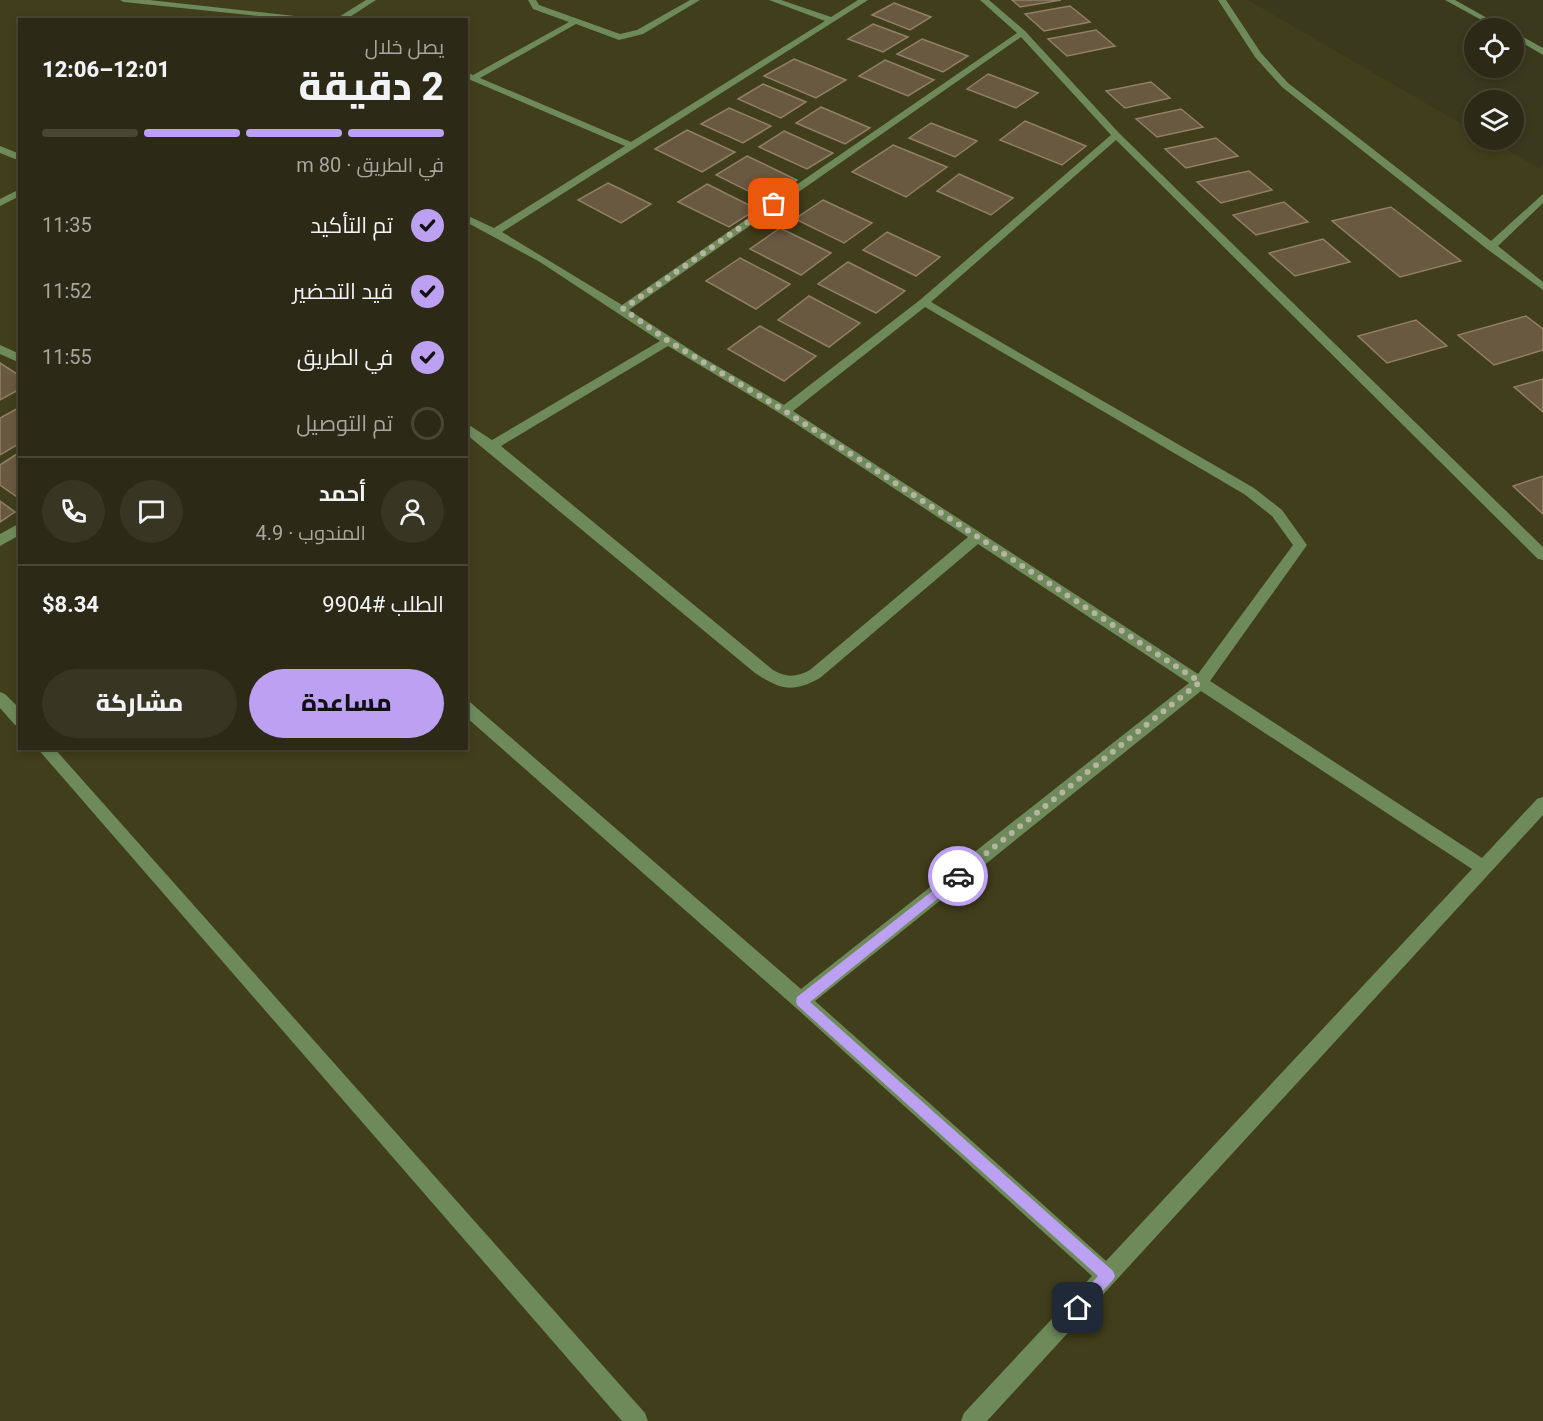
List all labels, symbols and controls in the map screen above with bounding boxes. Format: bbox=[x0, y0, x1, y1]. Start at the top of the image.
map controls bbox=[1464, 18, 1524, 150]
button: locate bbox=[1464, 18, 1524, 78]
text: يصل خلال bbox=[365, 35, 444, 59]
text: 12:01–12:06 bbox=[42, 57, 170, 82]
text: 2 دقيقة bbox=[299, 64, 444, 110]
button: layers bbox=[1464, 90, 1524, 150]
text: في الطريق · 80 m bbox=[296, 153, 444, 177]
pin bbox=[748, 178, 799, 229]
icon: bag bbox=[757, 187, 790, 220]
icon: check bbox=[411, 209, 444, 242]
text: 11:35 bbox=[42, 213, 92, 237]
text: تم التأكيد bbox=[310, 213, 393, 238]
icon: check bbox=[411, 275, 444, 308]
text: 11:52 bbox=[42, 279, 92, 303]
text: قيد التحضير bbox=[292, 279, 393, 304]
icon: check bbox=[411, 341, 444, 374]
text: 11:55 bbox=[42, 345, 92, 369]
text: في الطريق bbox=[297, 345, 393, 370]
text: تم التوصيل bbox=[296, 411, 393, 436]
button: phone bbox=[42, 480, 105, 543]
button: chat bbox=[120, 480, 183, 543]
button: person bbox=[381, 480, 444, 543]
text: أحمد bbox=[319, 481, 366, 506]
text: المندوب · 4.9 bbox=[255, 521, 366, 545]
text: $8.34 bbox=[42, 592, 99, 617]
text: الطلب #9904 bbox=[322, 592, 444, 617]
button: مشاركة bbox=[42, 669, 237, 738]
button: مساعدة bbox=[249, 669, 444, 738]
courier bbox=[928, 846, 988, 906]
icon: car bbox=[942, 860, 975, 893]
pin bbox=[1052, 1282, 1103, 1333]
icon: home bbox=[1061, 1291, 1094, 1324]

